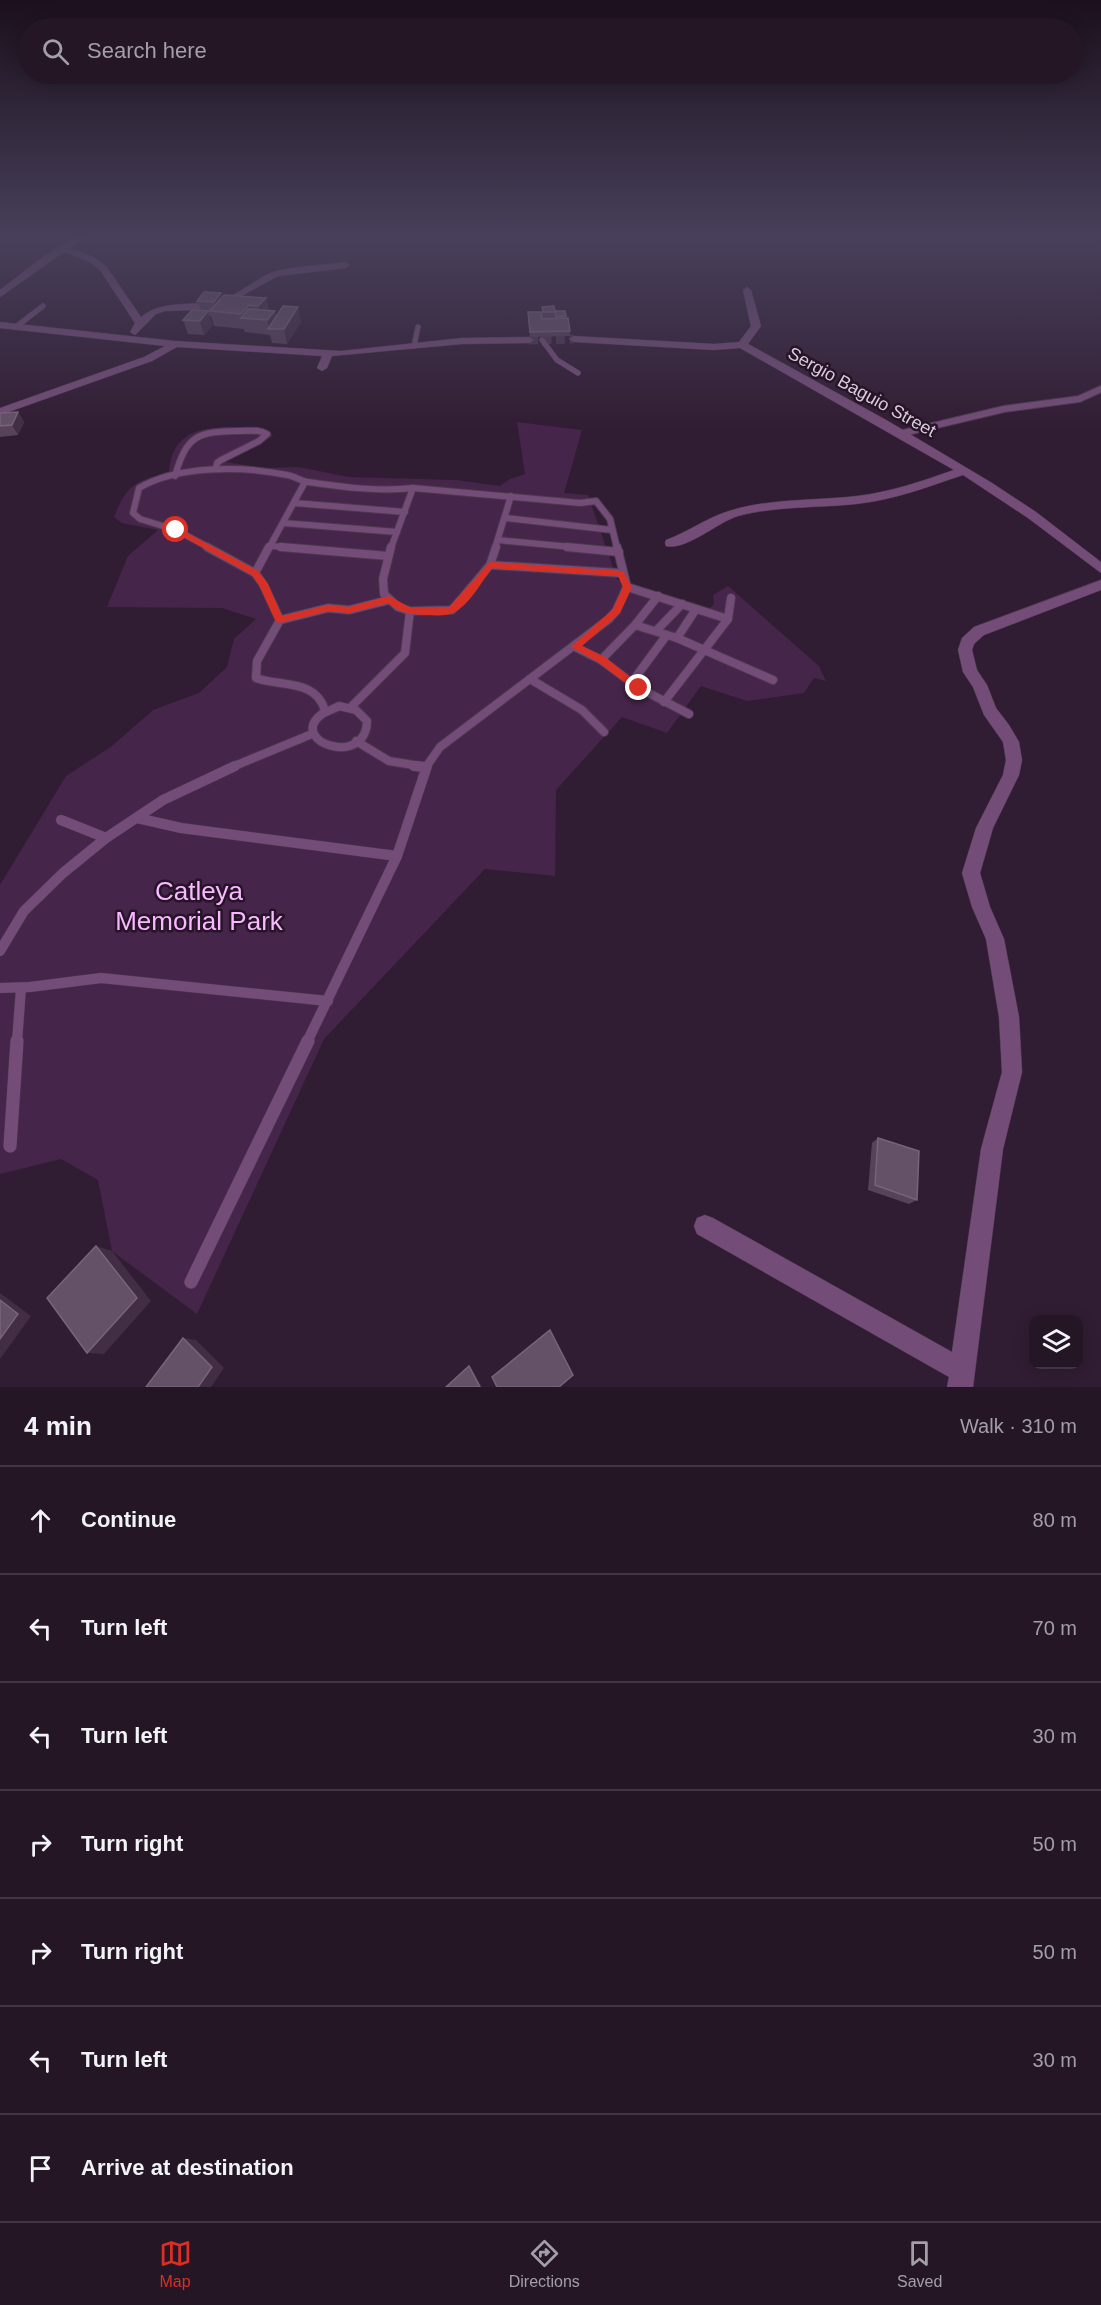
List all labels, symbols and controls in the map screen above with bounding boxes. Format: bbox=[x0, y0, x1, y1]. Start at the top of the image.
search box bbox=[18, 18, 1083, 84]
icon: search bbox=[39, 35, 72, 68]
text: Search here bbox=[87, 38, 207, 63]
street label: Sergio Baguio Street bbox=[785, 343, 939, 441]
route start bbox=[162, 516, 188, 542]
route end bbox=[625, 674, 651, 700]
park label: Catleya Memorial Park bbox=[115, 876, 284, 936]
map controls bbox=[1029, 1315, 1083, 1369]
button: layers bbox=[1029, 1315, 1083, 1369]
text: 4 min bbox=[24, 1411, 92, 1441]
text: Walk · 310 m bbox=[960, 1415, 1077, 1437]
icon: ahead bbox=[24, 1504, 57, 1537]
text: Continue bbox=[81, 1507, 176, 1532]
text: 80 m bbox=[1033, 1509, 1077, 1531]
icon: left bbox=[24, 1612, 57, 1645]
text: Turn left bbox=[81, 1615, 167, 1640]
text: 70 m bbox=[1033, 1617, 1077, 1639]
icon: left bbox=[24, 1720, 57, 1753]
text: Turn left bbox=[81, 1723, 167, 1748]
text: 30 m bbox=[1033, 1725, 1077, 1747]
icon: right bbox=[24, 1828, 57, 1861]
text: Turn right bbox=[81, 1831, 183, 1856]
text: 50 m bbox=[1033, 1833, 1077, 1855]
icon: right bbox=[24, 1936, 57, 1969]
text: Turn right bbox=[81, 1939, 183, 1964]
text: 50 m bbox=[1033, 1941, 1077, 1963]
icon: left bbox=[24, 2044, 57, 2077]
text: Turn left bbox=[81, 2047, 167, 2072]
text: 30 m bbox=[1033, 2049, 1077, 2071]
icon: arrive bbox=[24, 2152, 57, 2185]
text: Arrive at destination bbox=[81, 2155, 294, 2180]
tab: Map bbox=[159, 2237, 192, 2291]
tab: Directions bbox=[509, 2237, 580, 2291]
tab: Saved bbox=[897, 2237, 942, 2291]

